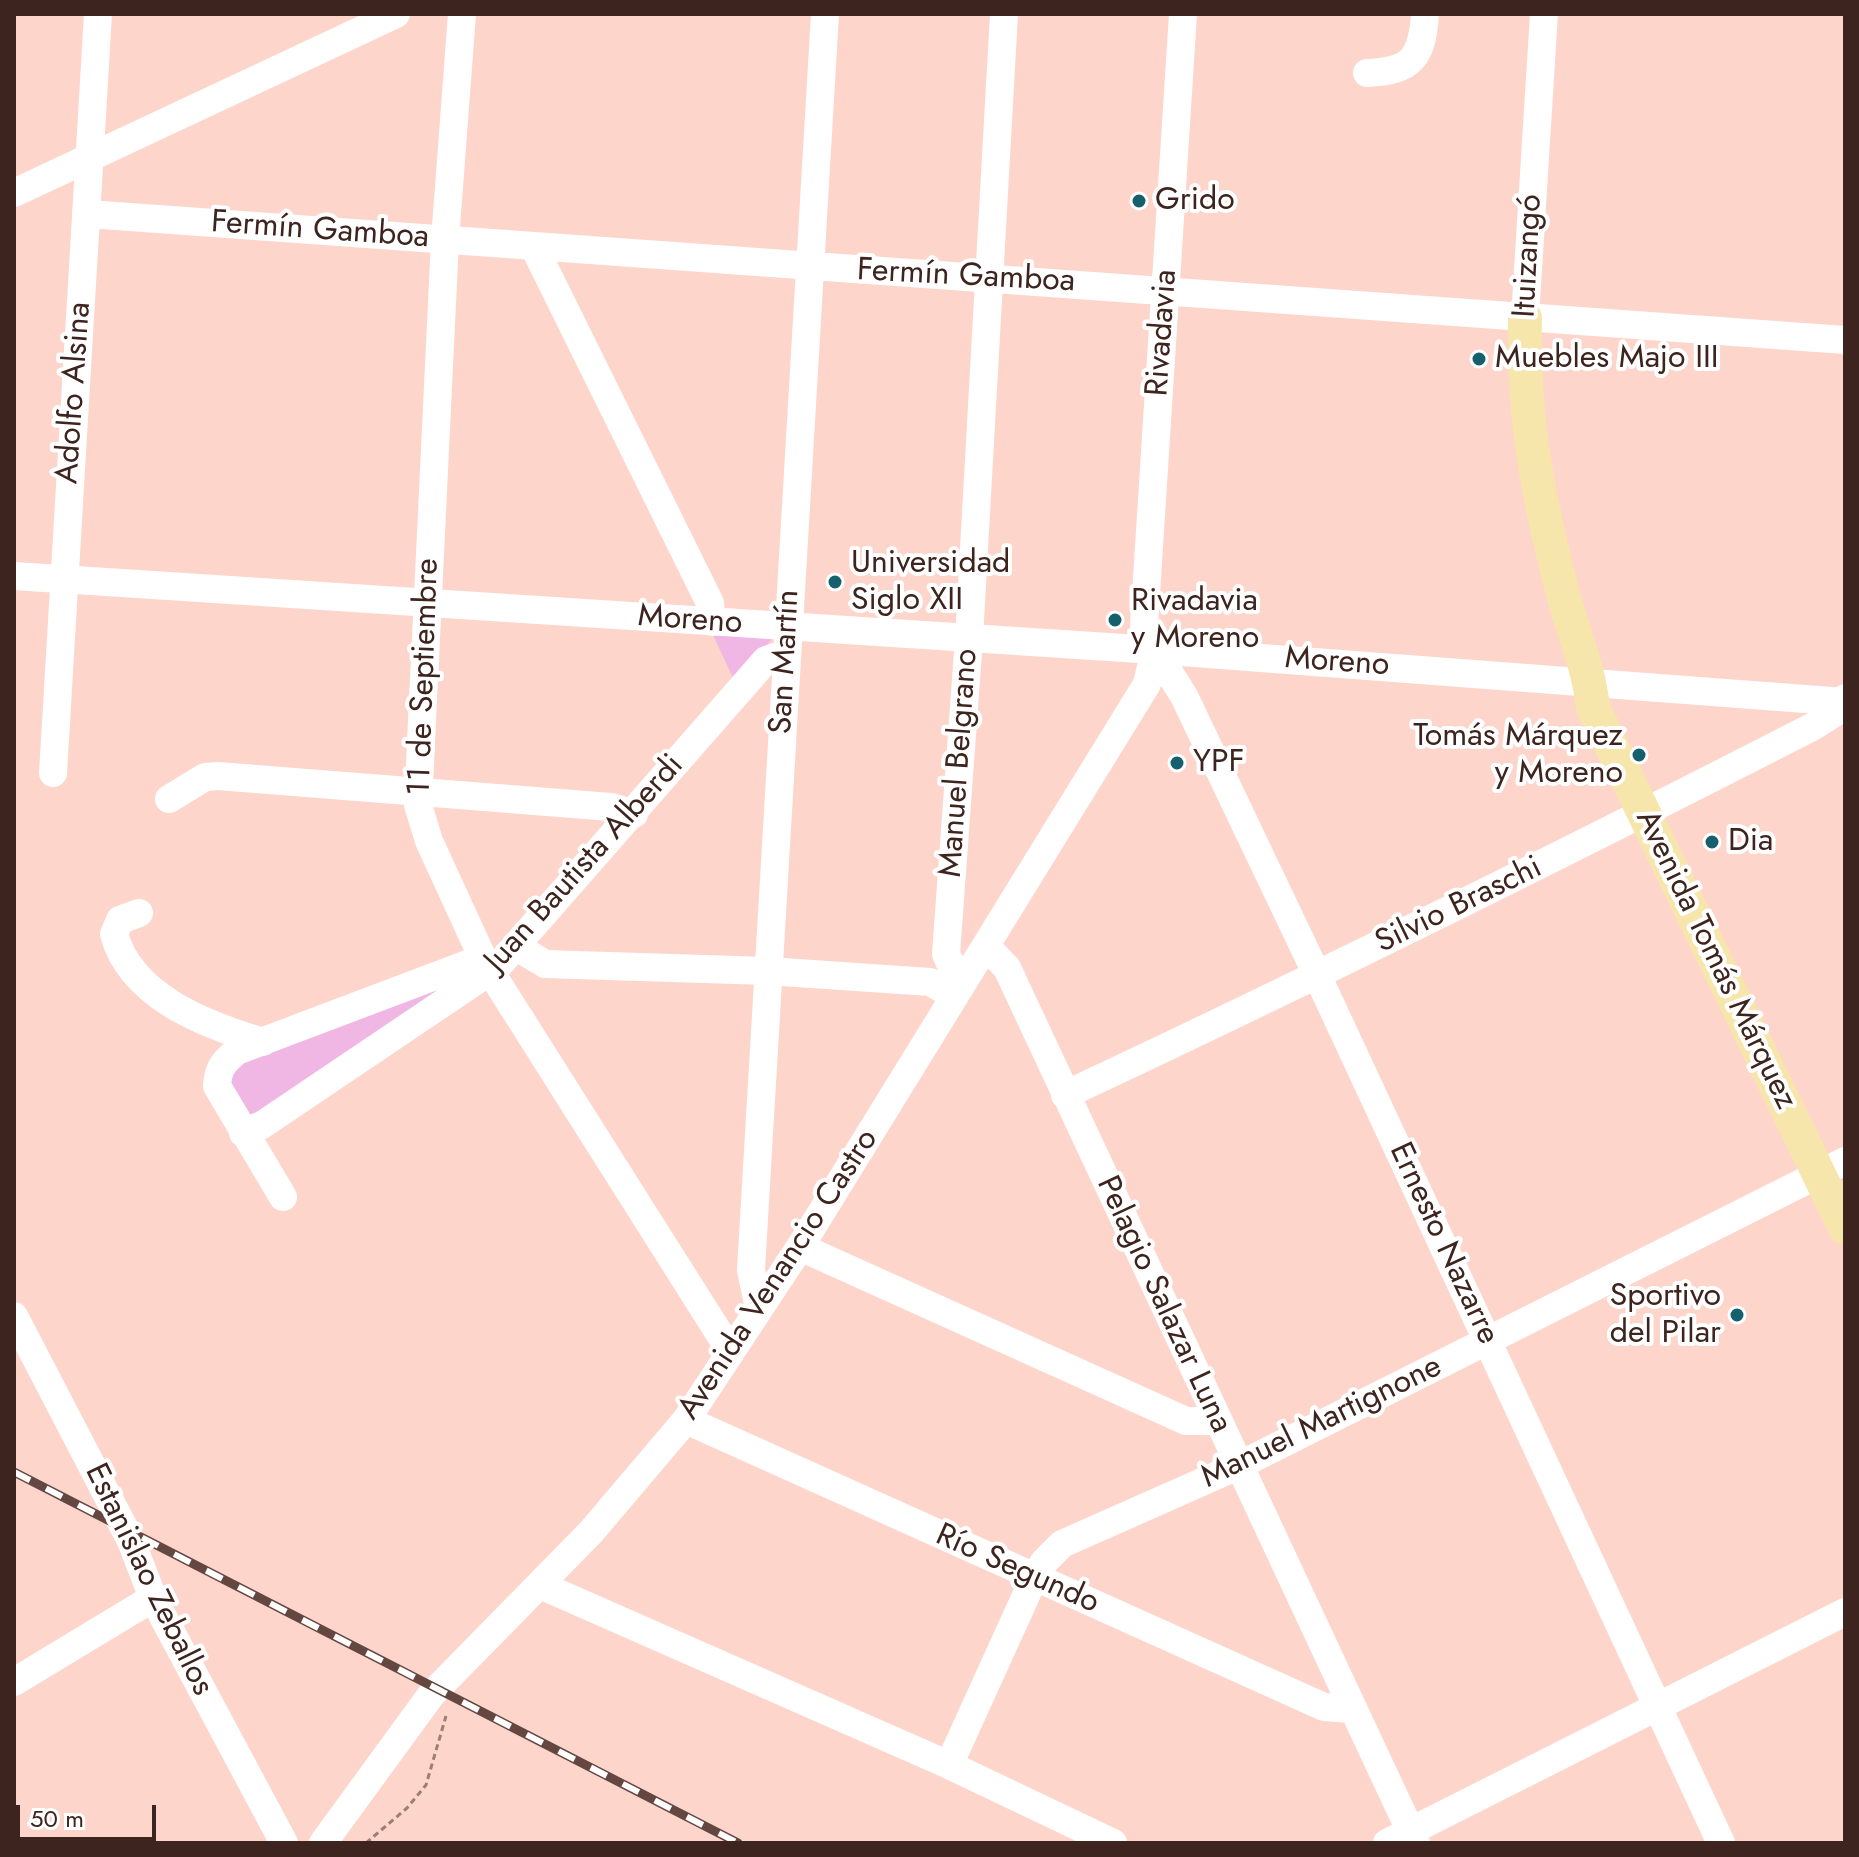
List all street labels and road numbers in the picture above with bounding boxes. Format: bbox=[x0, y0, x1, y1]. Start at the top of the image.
street label: Ituizangó bbox=[1507, 193, 1551, 319]
street label: Fermín Gamboa bbox=[210, 204, 430, 258]
street label: Fermín Gamboa bbox=[856, 252, 1076, 302]
street label: Rivadavia bbox=[1139, 268, 1187, 398]
street label: Adolfo Alsina bbox=[49, 301, 101, 485]
street label: 11 de Septiembre bbox=[402, 558, 448, 796]
street label: San Martín bbox=[763, 589, 809, 735]
street label: Moreno bbox=[636, 598, 744, 644]
street label: Moreno bbox=[1283, 640, 1391, 686]
street label: Manuel Belgrano bbox=[933, 647, 987, 879]
street label: Juan Bautista Alberdi bbox=[478, 748, 692, 980]
street label: Avenida Tomás Márquez bbox=[1626, 804, 1804, 1116]
street label: Silvio Braschi bbox=[1370, 849, 1548, 963]
street label: Avenida Venancio Castro bbox=[671, 1123, 887, 1427]
street label: Ernesto Nazarre bbox=[1380, 1137, 1506, 1351]
street label: Pelagio Salazar Luna bbox=[1087, 1171, 1239, 1439]
street label: Manuel Martignone bbox=[1196, 1348, 1448, 1498]
street label: Estanislao Zeballos bbox=[75, 1458, 221, 1702]
street label: Río Segundo bbox=[929, 1517, 1105, 1623]

